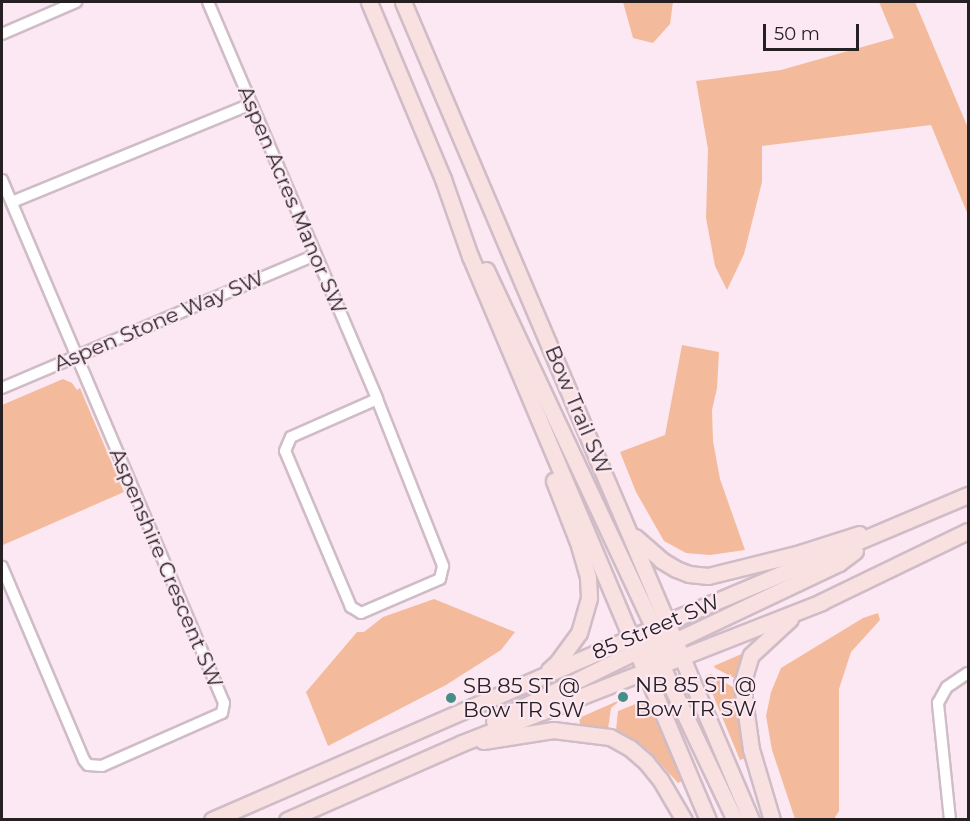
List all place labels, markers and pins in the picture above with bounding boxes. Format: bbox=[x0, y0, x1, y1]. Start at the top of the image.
place label: NB 85 ST @ Bow TR SW bbox=[635, 672, 757, 722]
place label: SB 85 ST @ Bow TR SW bbox=[463, 673, 585, 723]
marker: NB 85 ST @ Bow TR SW bbox=[616, 690, 630, 704]
marker: SB 85 ST @ Bow TR SW bbox=[444, 691, 458, 705]

